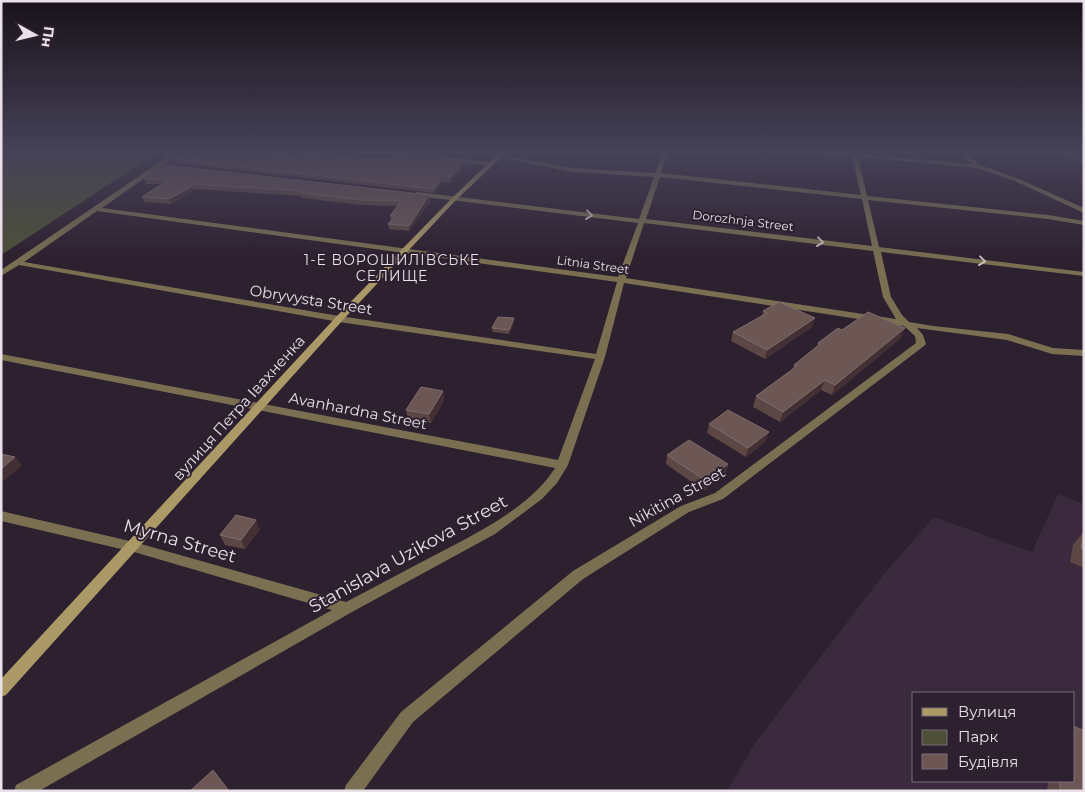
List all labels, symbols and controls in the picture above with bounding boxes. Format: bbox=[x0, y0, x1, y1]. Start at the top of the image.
north arrow bbox=[10, 10, 60, 60]
text: Пн bbox=[37, 25, 58, 49]
street label: Dorozhnja Street bbox=[692, 207, 795, 234]
one-way arrow bbox=[585, 209, 594, 219]
one-way arrow bbox=[817, 236, 825, 247]
district label: 1-Е ВОРОШИЛІВСЬКЕ СЕЛИЩЕ bbox=[304, 251, 480, 285]
street label: Litnia Street bbox=[556, 252, 630, 277]
one-way arrow bbox=[978, 255, 986, 266]
street label: Obryvysta Street bbox=[248, 280, 374, 319]
street label: вулиця Петра Івахненка bbox=[168, 331, 309, 484]
street label: Avanhardna Street bbox=[287, 388, 429, 433]
street label: Nikitina Street bbox=[625, 462, 728, 531]
street label: Stanislava Uzikova Street bbox=[305, 490, 511, 618]
street label: Myrna Street bbox=[121, 514, 239, 568]
legend bbox=[912, 692, 1075, 782]
text: Вулиця bbox=[958, 702, 1016, 721]
text: Парк bbox=[958, 727, 998, 746]
text: Будівля bbox=[958, 752, 1018, 771]

